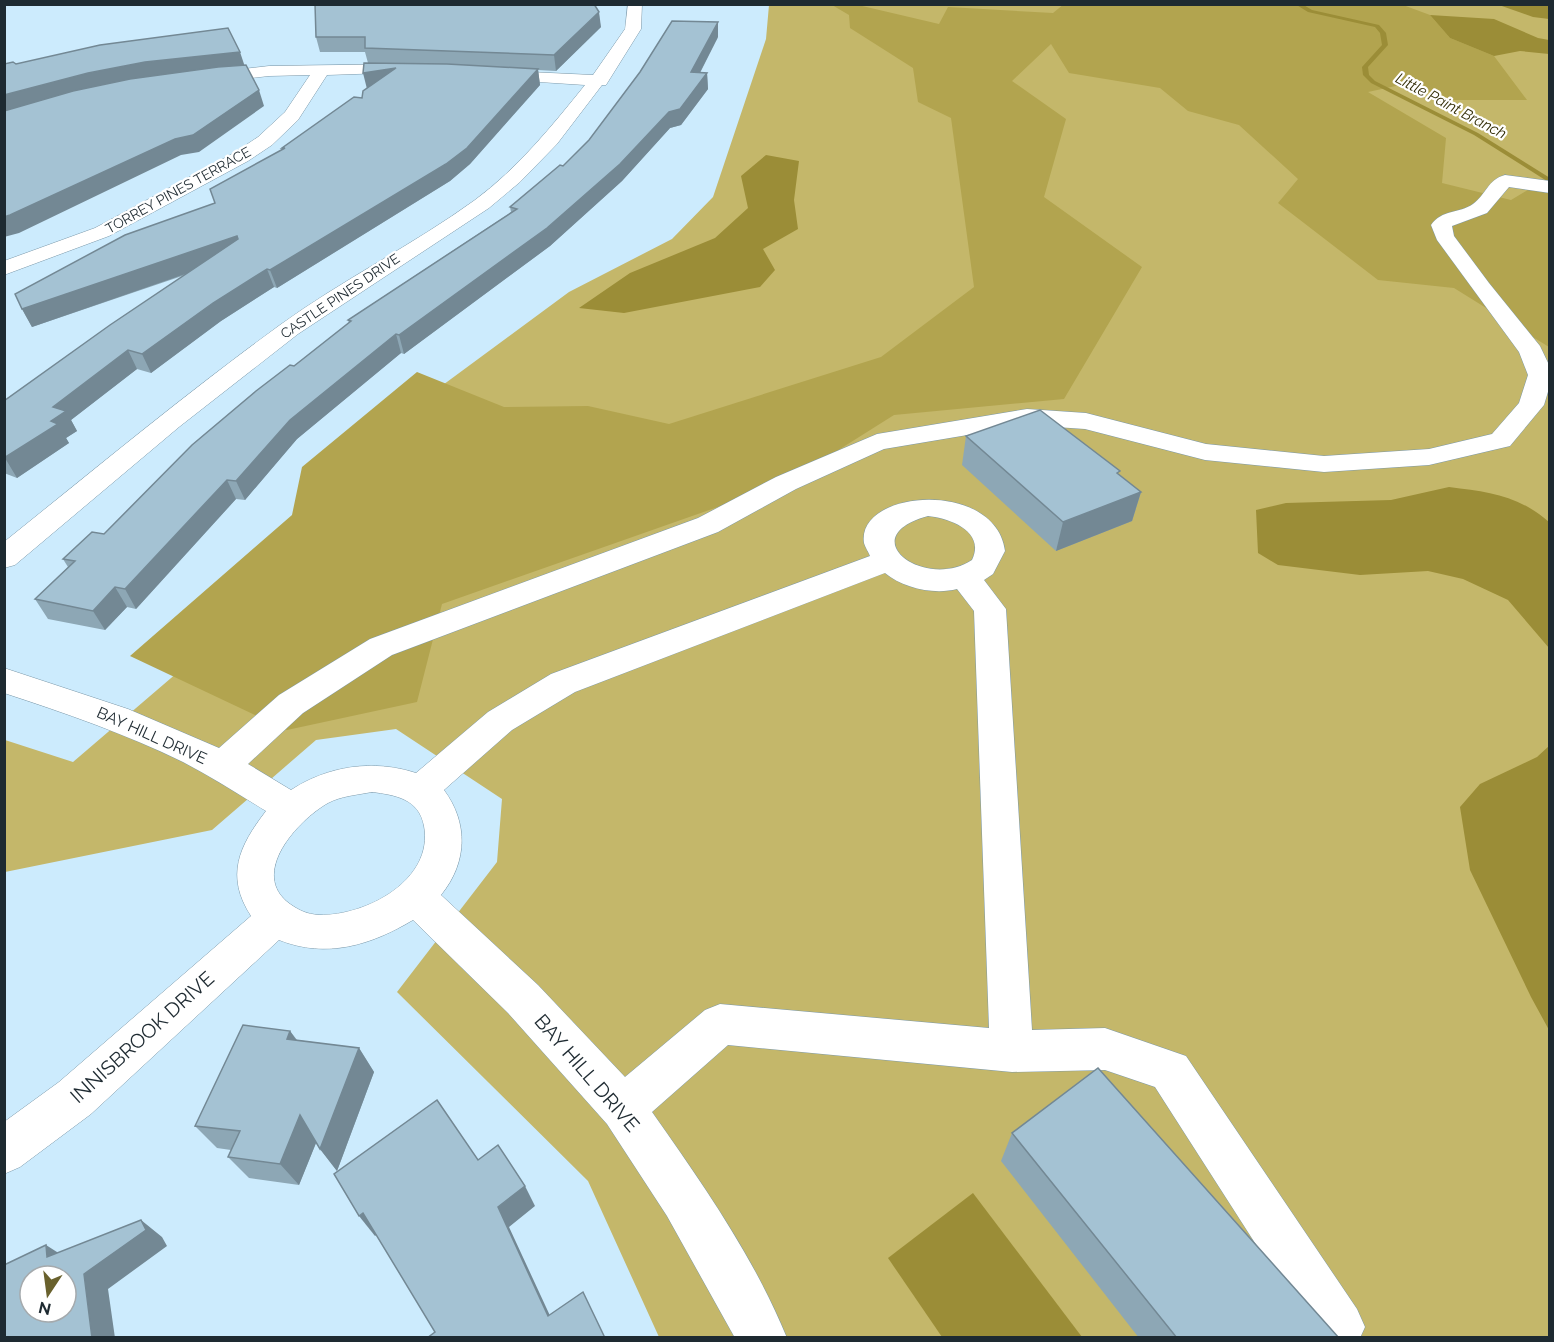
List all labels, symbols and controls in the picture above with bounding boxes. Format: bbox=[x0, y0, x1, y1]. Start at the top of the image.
water label: Little Paint Branch bbox=[1392, 69, 1510, 143]
street label: TORREY PINES TERRACE bbox=[103, 143, 253, 237]
street label: CASTLE PINES DRIVE bbox=[277, 250, 403, 342]
street label: BAY HILL DRIVE bbox=[94, 703, 210, 768]
street label: INNISBROOK DRIVE bbox=[65, 966, 219, 1108]
street label: BAY HILL DRIVE bbox=[529, 1009, 645, 1137]
north arrow bbox=[18, 1264, 78, 1324]
text: N bbox=[37, 1297, 53, 1319]

